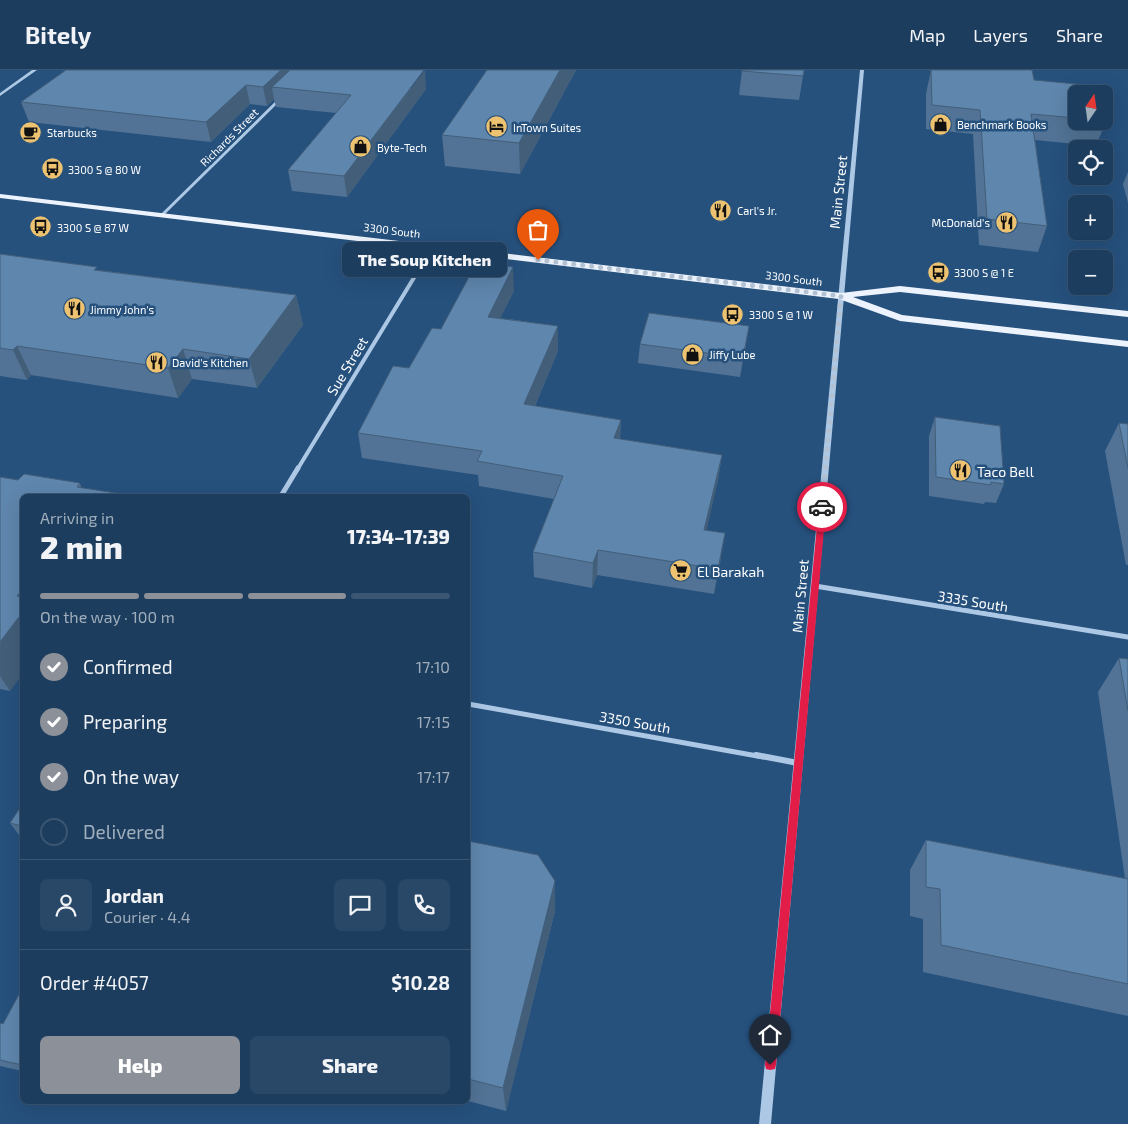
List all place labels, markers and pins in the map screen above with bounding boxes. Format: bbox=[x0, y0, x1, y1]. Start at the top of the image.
shop icon: Benchmark Books bbox=[929, 112, 953, 136]
hotel icon: InTown Suites bbox=[485, 115, 509, 139]
place label: Benchmark Books bbox=[957, 118, 1047, 131]
cafe icon: Starbucks bbox=[19, 120, 43, 144]
place label: InTown Suites bbox=[513, 121, 582, 134]
place label: Starbucks bbox=[47, 126, 97, 139]
shop icon: Byte-Tech bbox=[349, 135, 373, 159]
place label: Byte-Tech bbox=[377, 141, 427, 154]
bus stop icon: 3300 S @ 80 W bbox=[40, 157, 64, 181]
place label: 3300 S @ 80 W bbox=[68, 163, 142, 176]
restaurant icon: Carl's Jr. bbox=[709, 198, 733, 222]
place label: Carl's Jr. bbox=[737, 204, 777, 217]
pin bbox=[517, 209, 559, 260]
restaurant icon: McDonald's bbox=[994, 210, 1018, 234]
bus stop icon: 3300 S @ 87 W bbox=[29, 215, 53, 239]
place label: McDonald's bbox=[932, 216, 990, 229]
place label: 3300 S @ 87 W bbox=[57, 221, 130, 234]
callout: The Soup Kitchen bbox=[343, 242, 508, 278]
bus stop icon: 3300 S @ 1 E bbox=[926, 260, 950, 284]
place label: 3300 S @ 1 E bbox=[954, 266, 1014, 279]
restaurant icon: Jimmy John's bbox=[62, 297, 86, 321]
bus stop icon: 3300 S @ 1 W bbox=[721, 302, 745, 326]
place label: Jimmy John's bbox=[90, 303, 155, 316]
place label: 3300 S @ 1 W bbox=[749, 308, 814, 321]
shop icon: Jiffy Lube bbox=[681, 342, 705, 366]
place label: Jiffy Lube bbox=[709, 348, 756, 361]
restaurant icon: David's Kitchen bbox=[144, 350, 168, 374]
place label: David's Kitchen bbox=[172, 356, 248, 369]
restaurant icon: Taco Bell bbox=[949, 459, 973, 483]
place label: Taco Bell bbox=[977, 463, 1035, 480]
supermarket icon: El Barakah bbox=[669, 559, 693, 583]
place label: El Barakah bbox=[697, 563, 764, 580]
pin bbox=[749, 1014, 791, 1065]

